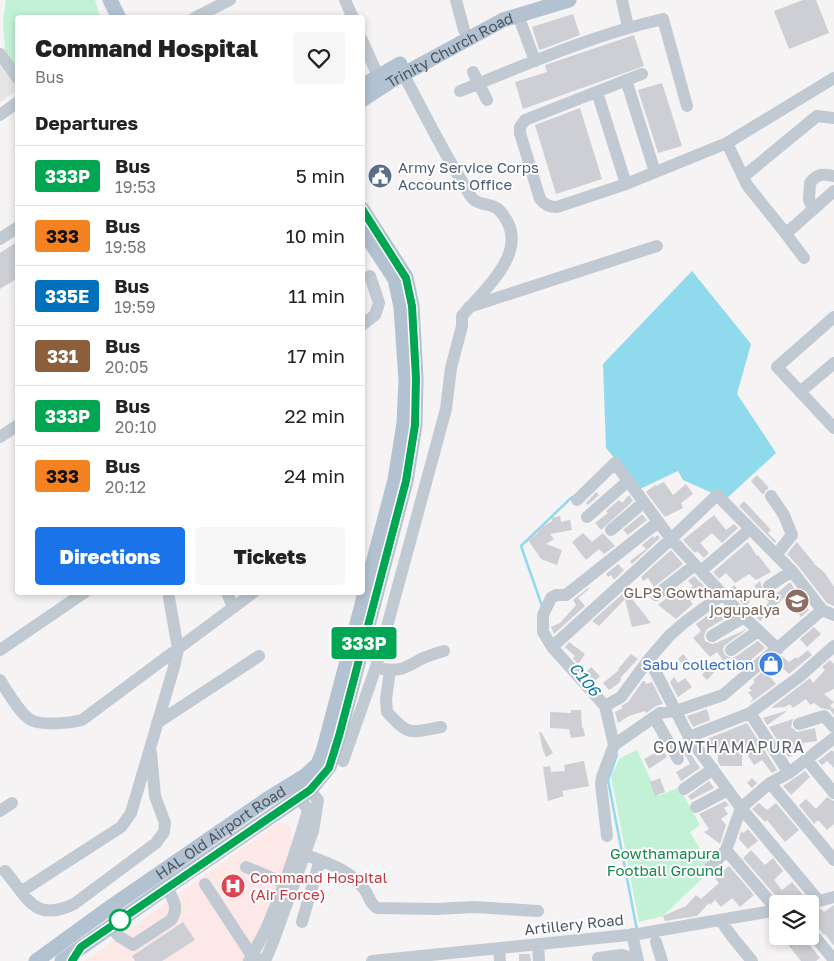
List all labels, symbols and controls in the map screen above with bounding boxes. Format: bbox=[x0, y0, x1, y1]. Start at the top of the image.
street label: Trinity Church Road bbox=[382, 9, 515, 91]
button: heart bbox=[293, 32, 345, 84]
text: Command Hospital bbox=[35, 33, 258, 62]
text: Bus bbox=[35, 67, 64, 87]
text: Departures bbox=[35, 111, 138, 134]
text: Bus bbox=[115, 154, 150, 177]
place label: Army Service Corps Accounts Office bbox=[398, 158, 539, 193]
public building icon: Army Service Corps Accounts Office bbox=[367, 163, 393, 189]
text: 5 min bbox=[296, 164, 345, 187]
text: 333P bbox=[45, 165, 90, 187]
text: 19:53 bbox=[115, 177, 156, 197]
text: Bus bbox=[105, 214, 140, 237]
text: 10 min bbox=[286, 224, 345, 247]
text: 333 bbox=[46, 225, 79, 247]
text: 19:58 bbox=[105, 237, 146, 257]
text: Bus bbox=[114, 274, 150, 297]
text: 11 min bbox=[288, 284, 345, 307]
text: 335E bbox=[45, 285, 89, 307]
text: 19:59 bbox=[114, 297, 155, 317]
text: Bus bbox=[105, 334, 140, 357]
text: 17 min bbox=[287, 344, 345, 367]
text: 331 bbox=[47, 345, 78, 367]
text: 20:05 bbox=[105, 357, 148, 377]
text: Bus bbox=[115, 394, 150, 417]
text: 22 min bbox=[285, 404, 345, 427]
text: 333P bbox=[45, 405, 90, 427]
text: 20:10 bbox=[115, 417, 157, 437]
text: Bus bbox=[105, 454, 140, 477]
text: 24 min bbox=[284, 464, 345, 487]
text: 333 bbox=[46, 465, 79, 487]
text: 20:12 bbox=[105, 477, 146, 497]
button: Directions bbox=[35, 527, 185, 585]
button: Tickets bbox=[195, 527, 345, 585]
place label: GLPS Gowthamapura, jogupalya bbox=[623, 583, 780, 618]
school or university icon: GLPS Gowthamapura, jogupalya bbox=[784, 588, 810, 614]
line badge: 333P bbox=[329, 627, 399, 659]
text: 333P bbox=[342, 632, 387, 654]
shop icon: Sabu collection bbox=[758, 651, 784, 677]
place label: Sabu collection bbox=[642, 655, 754, 673]
water label: C106 bbox=[565, 658, 606, 701]
district label: GOWTHAMAPURA bbox=[653, 737, 805, 757]
street label: HAL Old Airport Road bbox=[152, 781, 289, 883]
park label: Gowthamapura Football Ground bbox=[607, 844, 723, 879]
place label: Command Hospital (Air Force) bbox=[250, 868, 387, 903]
hospital icon: Command Hospital (Air Force) bbox=[220, 873, 246, 899]
map controls bbox=[769, 895, 819, 945]
button: layers bbox=[769, 895, 819, 945]
unlabelled marker bbox=[109, 909, 131, 931]
street label: Artillery Road bbox=[524, 910, 624, 938]

